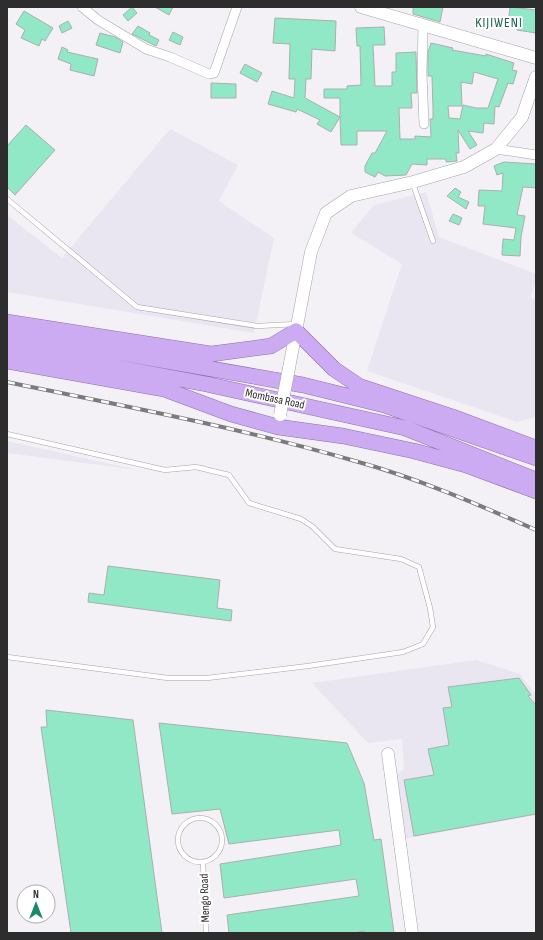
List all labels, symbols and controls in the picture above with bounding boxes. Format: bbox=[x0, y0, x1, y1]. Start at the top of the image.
district label: KIJIWENI bbox=[475, 14, 523, 31]
street label: Mombasa Road bbox=[244, 385, 306, 413]
street label: Mengo Road bbox=[197, 873, 213, 923]
north arrow bbox=[16, 884, 56, 924]
text: N bbox=[33, 888, 39, 901]

